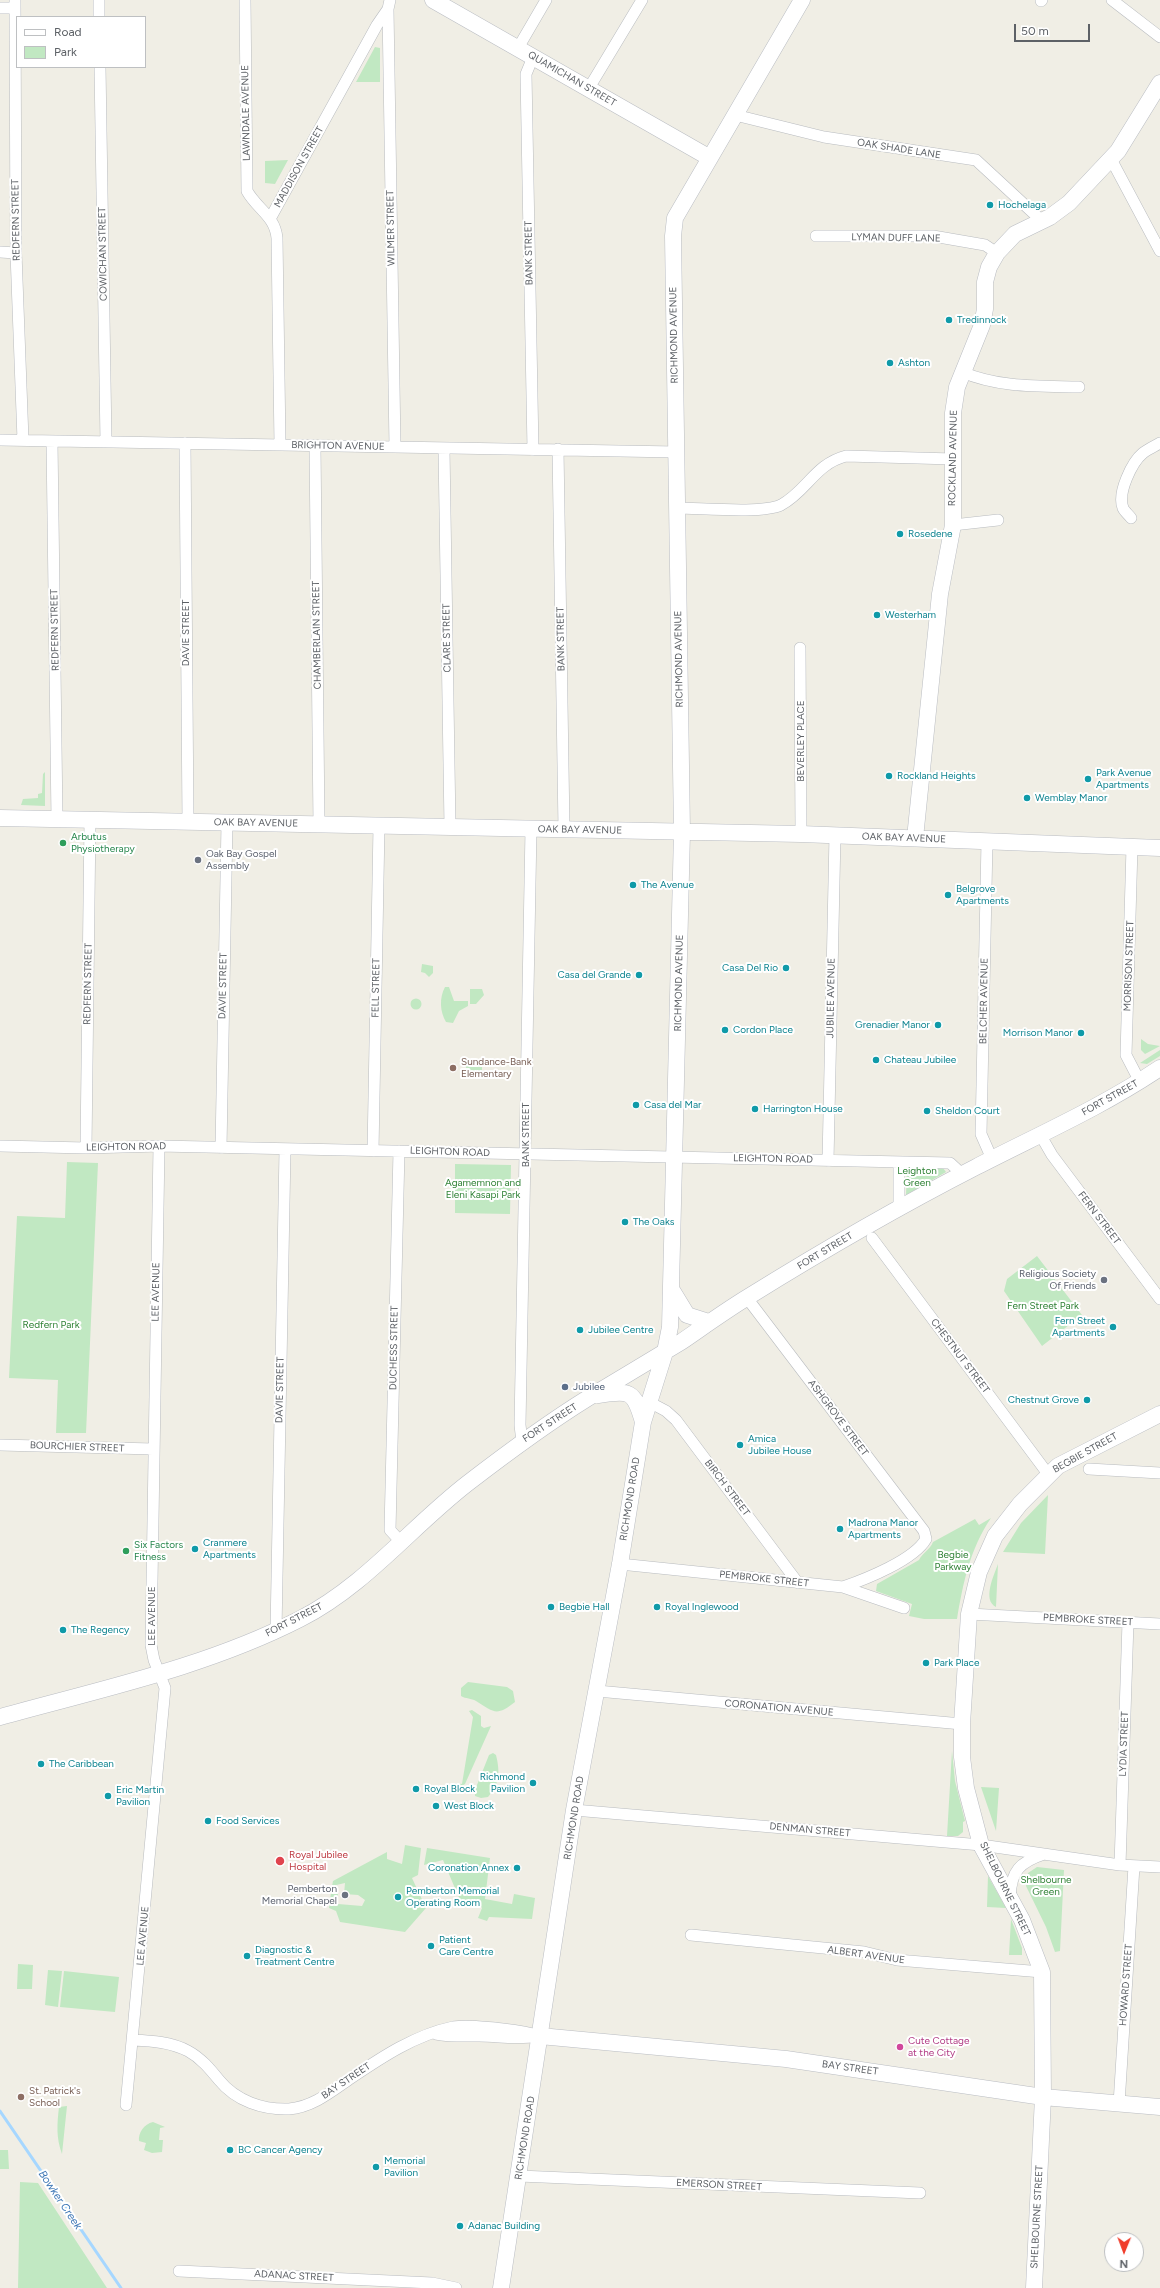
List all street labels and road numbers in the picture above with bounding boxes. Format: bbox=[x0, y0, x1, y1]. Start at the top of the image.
street label: QUAMICHAN STREET bbox=[526, 49, 618, 109]
street label: LAWNDALE AVENUE bbox=[239, 65, 253, 161]
street label: MADDISON STREET bbox=[272, 124, 326, 210]
street label: OAK SHADE LANE bbox=[856, 136, 942, 162]
street label: REDFERN STREET bbox=[9, 179, 23, 261]
street label: WILMER STREET bbox=[384, 190, 398, 266]
street label: COWICHAN STREET bbox=[96, 207, 110, 301]
street label: BANK STREET bbox=[522, 221, 536, 285]
street label: LYMAN DUFF LANE bbox=[851, 231, 941, 245]
street label: RICHMOND AVENUE bbox=[667, 286, 681, 384]
street label: ROCKLAND AVENUE bbox=[946, 410, 960, 506]
street label: BRIGHTON AVENUE bbox=[291, 439, 385, 453]
street label: CHAMBERLAIN STREET bbox=[310, 581, 324, 689]
street label: REDFERN STREET bbox=[48, 589, 62, 671]
street label: DAVIE STREET bbox=[180, 600, 192, 666]
street label: CLARE STREET bbox=[440, 603, 454, 673]
street label: BANK STREET bbox=[554, 607, 568, 671]
street label: RICHMOND AVENUE bbox=[672, 610, 686, 708]
street label: BEVERLEY PLACE bbox=[795, 700, 807, 782]
street label: OAK BAY AVENUE bbox=[214, 816, 298, 830]
street label: OAK BAY AVENUE bbox=[538, 823, 622, 837]
street label: OAK BAY AVENUE bbox=[862, 831, 946, 845]
street label: MORRISON STREET bbox=[1121, 920, 1137, 1012]
street label: RICHMOND AVENUE bbox=[672, 934, 686, 1032]
street label: REDFERN STREET bbox=[81, 943, 95, 1025]
street label: DAVIE STREET bbox=[216, 953, 230, 1019]
street label: FELL STREET bbox=[369, 958, 383, 1018]
street label: JUBILEE AVENUE bbox=[824, 958, 838, 1038]
street label: BELCHER AVENUE bbox=[977, 958, 991, 1044]
street label: FORT STREET bbox=[1080, 1078, 1140, 1118]
street label: BANK STREET bbox=[520, 1103, 532, 1167]
street label: LEIGHTON ROAD bbox=[86, 1140, 166, 1154]
street label: LEIGHTON ROAD bbox=[410, 1145, 490, 1159]
street label: LEIGHTON ROAD bbox=[733, 1152, 813, 1166]
street label: FERN STREET bbox=[1075, 1189, 1123, 1247]
street label: FORT STREET bbox=[795, 1230, 855, 1272]
street label: LEE AVENUE bbox=[149, 1262, 163, 1322]
street label: DUCHESS STREET bbox=[387, 1306, 401, 1390]
street label: CHESTNUT STREET bbox=[928, 1316, 992, 1396]
street label: DAVIE STREET bbox=[273, 1357, 287, 1423]
street label: ASHGROVE STREET bbox=[805, 1377, 871, 1459]
street label: FORT STREET bbox=[520, 1401, 580, 1445]
street label: BEGBIE STREET bbox=[1051, 1430, 1119, 1476]
street label: BOURCHIER STREET bbox=[30, 1439, 124, 1455]
street label: RICHMOND ROAD bbox=[617, 1456, 643, 1542]
street label: BIRCH STREET bbox=[702, 1457, 752, 1519]
street label: PEMBROKE STREET bbox=[719, 1568, 809, 1590]
street label: LEE AVENUE bbox=[146, 1586, 158, 1646]
street label: FORT STREET bbox=[263, 1600, 325, 1640]
street label: PEMBROKE STREET bbox=[1043, 1612, 1133, 1628]
street label: CORONATION AVENUE bbox=[724, 1697, 834, 1719]
street label: LYDIA STREET bbox=[1117, 1711, 1131, 1777]
street label: RICHMOND ROAD bbox=[561, 1775, 587, 1861]
street label: DENMAN STREET bbox=[769, 1820, 851, 1840]
street label: SHELBOURNE STREET bbox=[977, 1840, 1033, 1938]
street label: LEE AVENUE bbox=[134, 1906, 152, 1966]
street label: ALBERT AVENUE bbox=[826, 1944, 906, 1966]
street label: HOWARD STREET bbox=[1117, 1944, 1135, 2026]
street label: BAY STREET bbox=[821, 2058, 879, 2078]
street label: BAY STREET bbox=[319, 2060, 373, 2102]
street label: RICHMOND ROAD bbox=[512, 2095, 538, 2181]
street label: SHELBOURNE STREET bbox=[1028, 2165, 1046, 2269]
street label: EMERSON STREET bbox=[676, 2177, 762, 2193]
street label: ADANAC STREET bbox=[254, 2268, 334, 2284]

